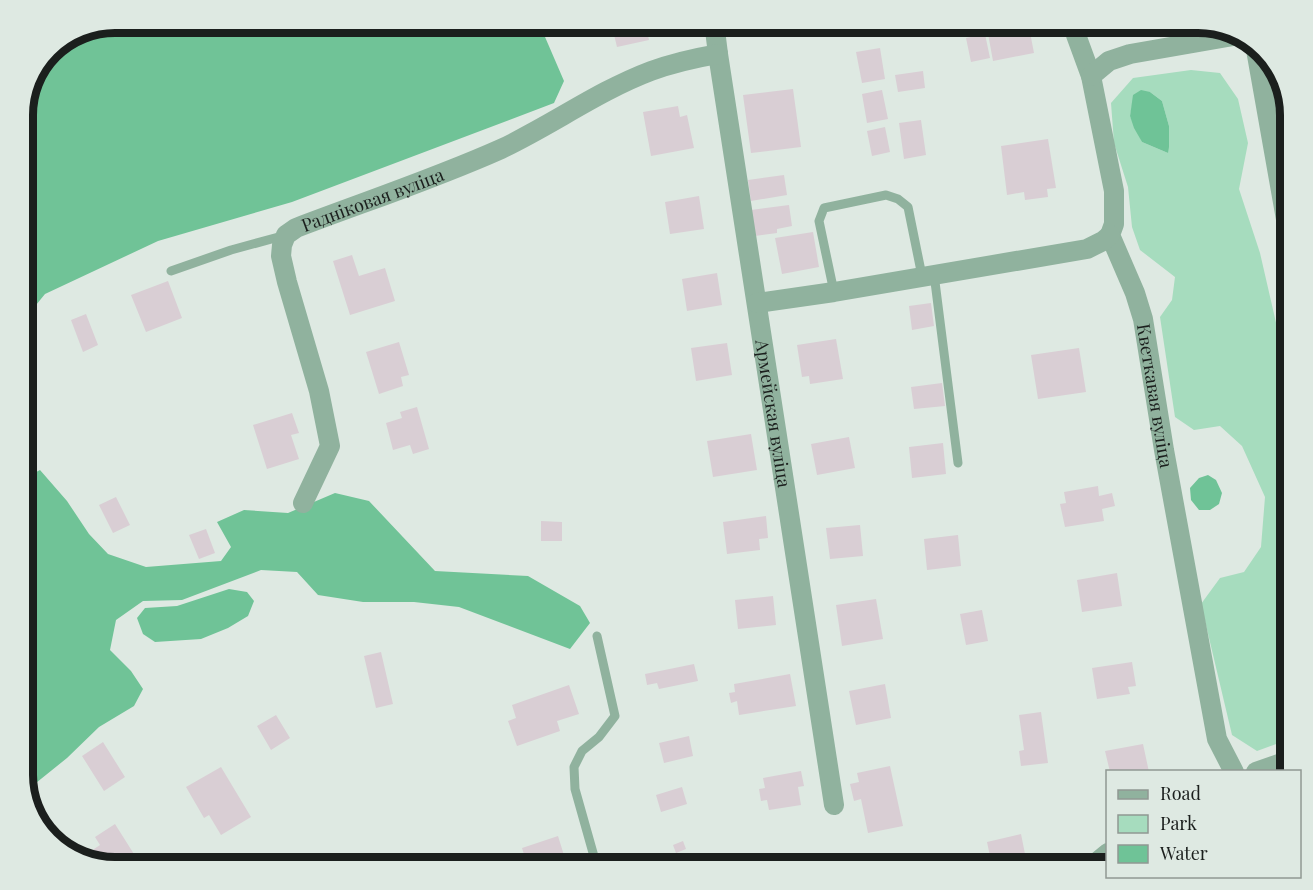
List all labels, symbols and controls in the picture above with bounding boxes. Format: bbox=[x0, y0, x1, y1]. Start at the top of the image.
street label: Радніковая вуліца bbox=[298, 162, 447, 237]
street label: Кветкавая вуліца bbox=[1132, 322, 1179, 470]
street label: Армейская вуліца bbox=[750, 337, 797, 489]
legend bbox=[1106, 770, 1301, 878]
text: Road bbox=[1160, 781, 1201, 805]
text: Park bbox=[1160, 811, 1197, 835]
text: Water bbox=[1159, 841, 1208, 865]

